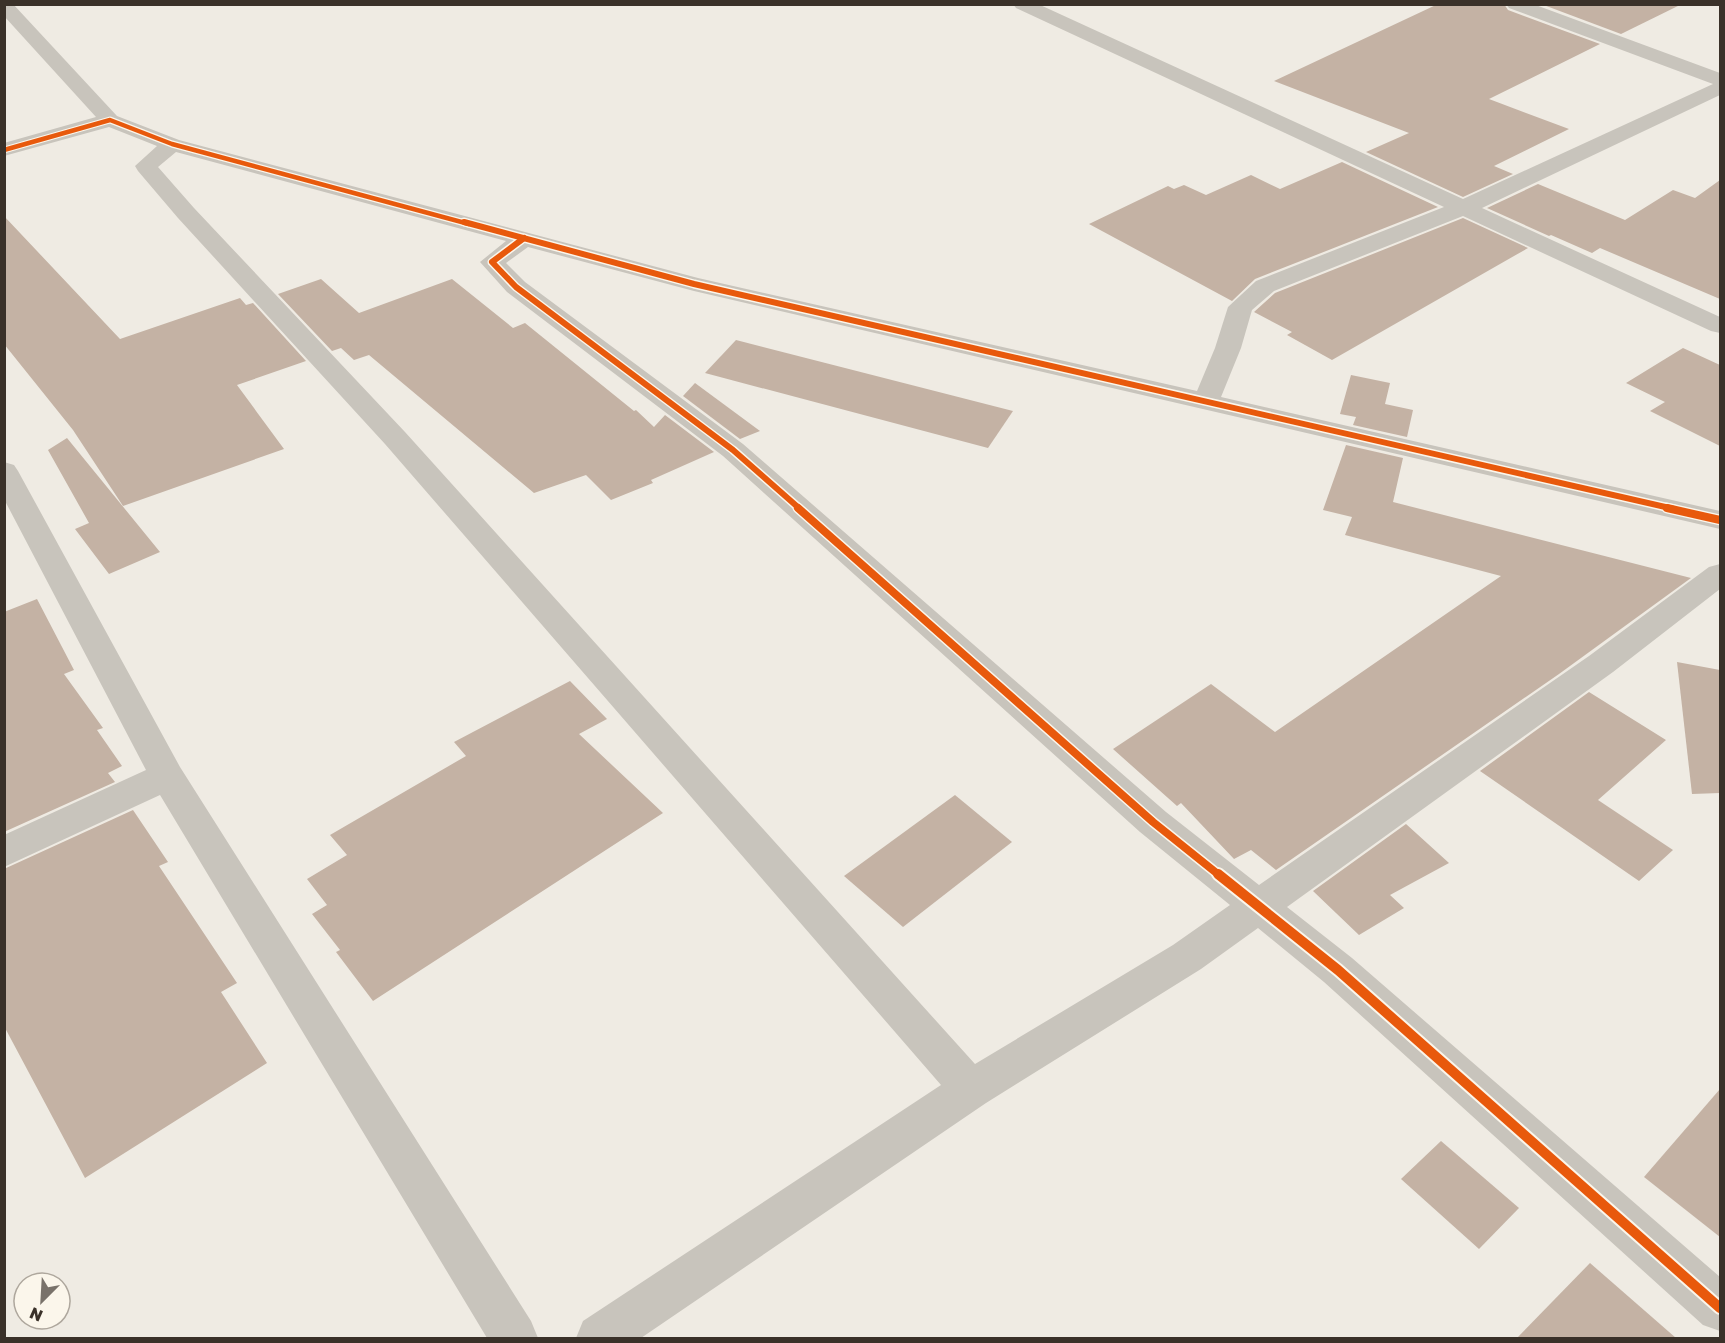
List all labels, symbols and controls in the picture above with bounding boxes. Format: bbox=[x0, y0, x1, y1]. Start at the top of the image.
north arrow bbox=[12, 1271, 72, 1331]
text: N bbox=[26, 1303, 46, 1326]

